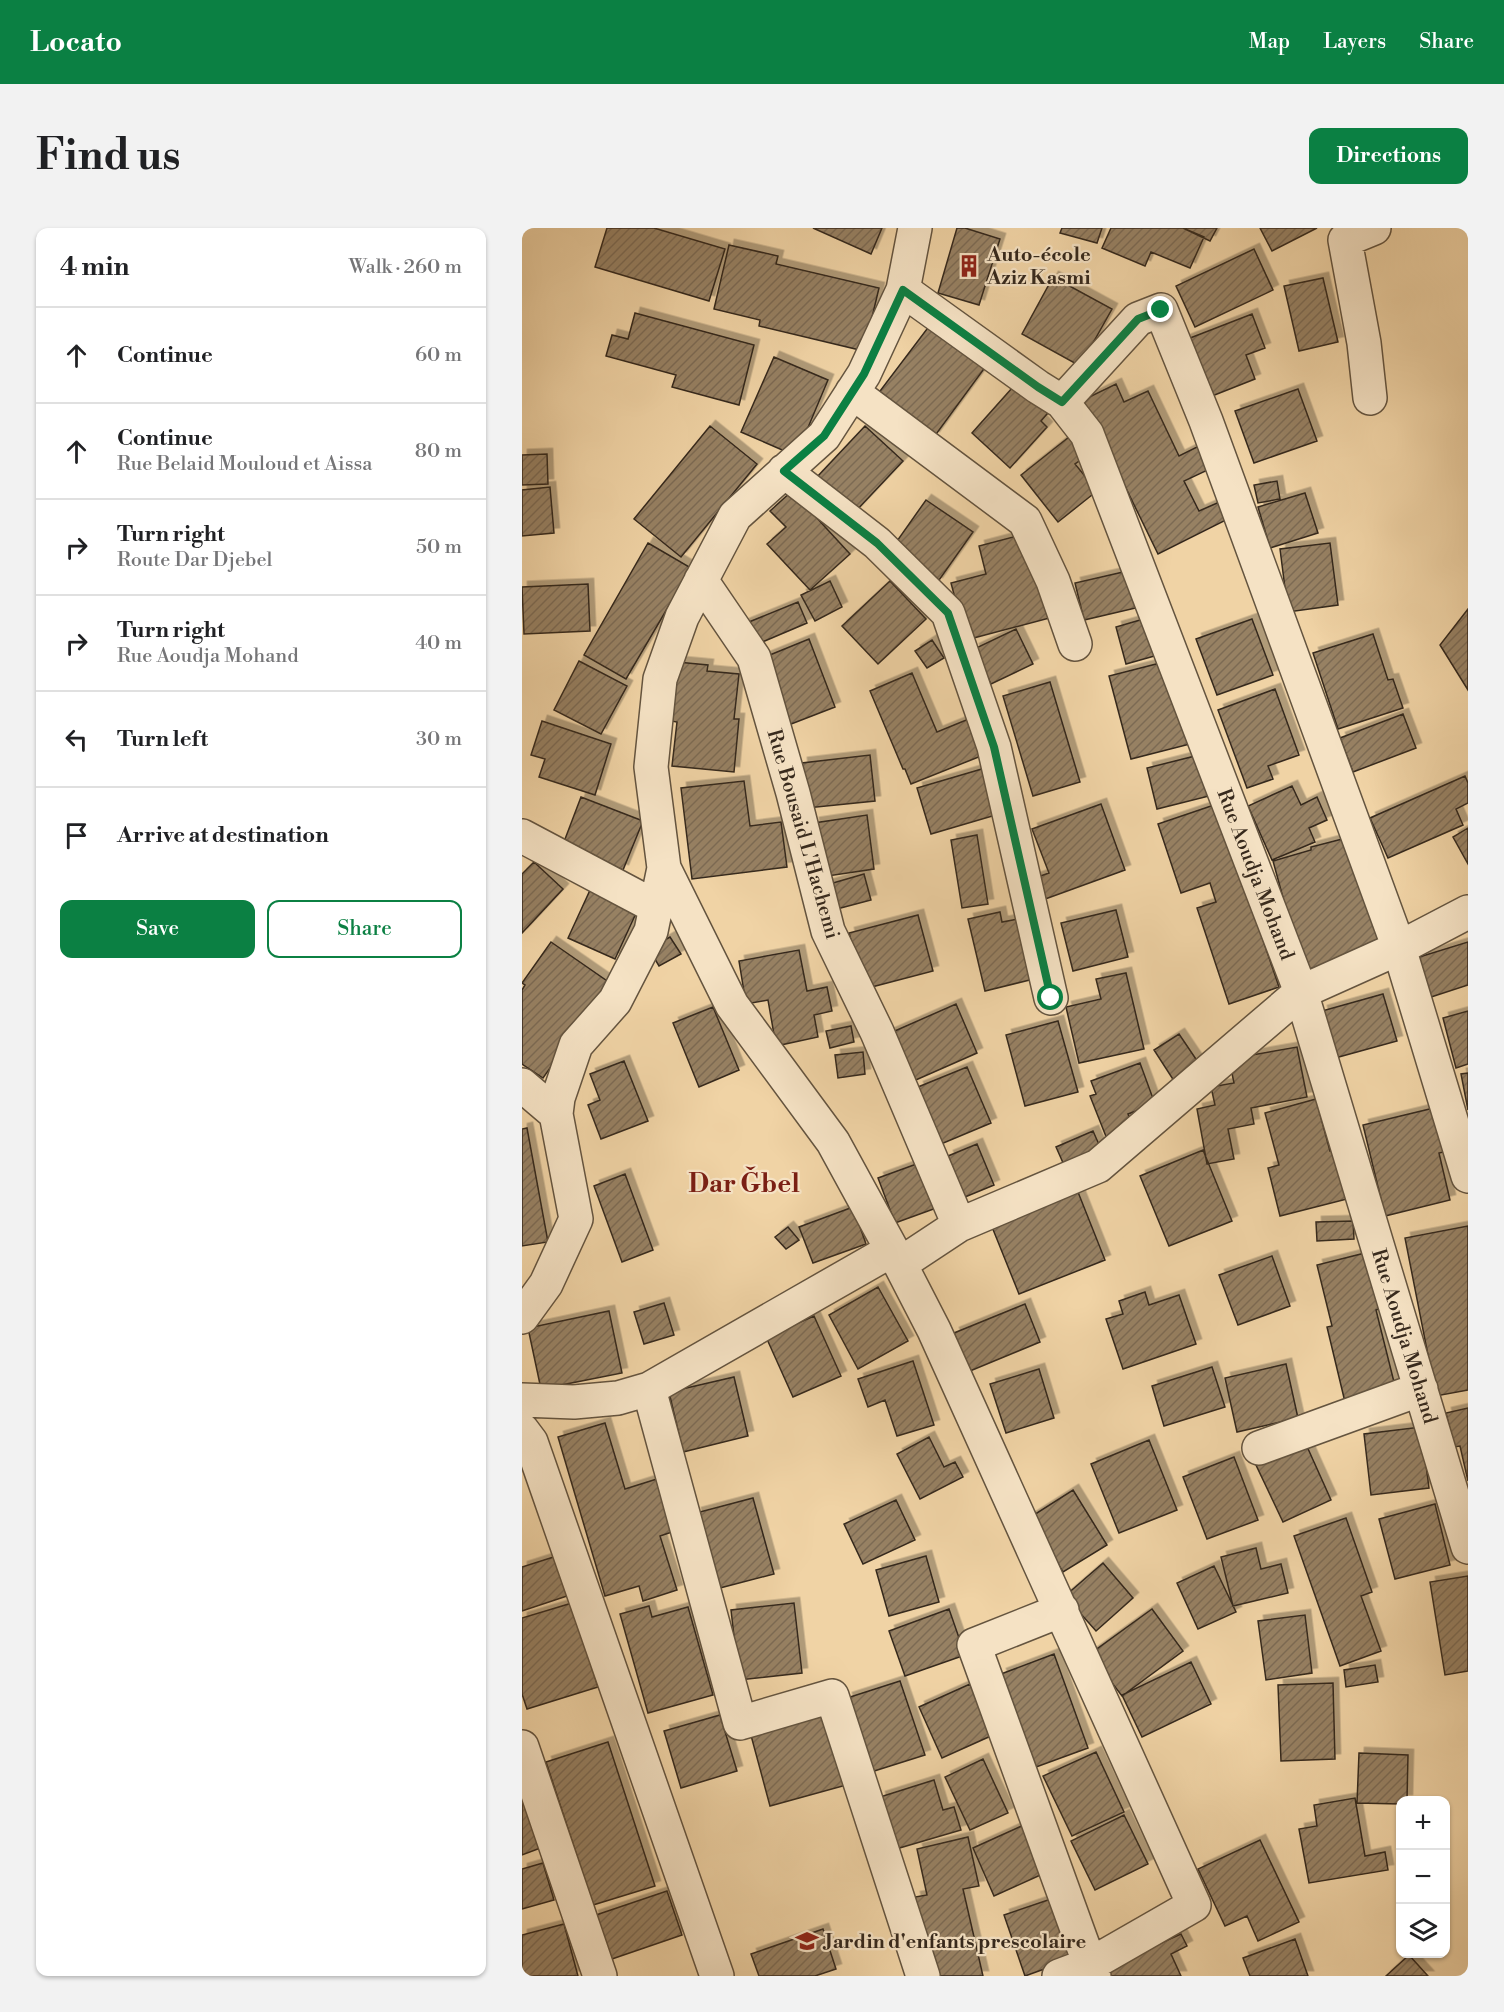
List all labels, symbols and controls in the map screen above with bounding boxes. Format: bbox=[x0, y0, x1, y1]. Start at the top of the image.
text: Locato bbox=[30, 25, 122, 60]
text: Map bbox=[1249, 29, 1290, 55]
text: Layers bbox=[1323, 29, 1386, 55]
text: Share bbox=[1419, 29, 1474, 55]
button: Directions bbox=[1309, 128, 1468, 184]
text: Find us bbox=[36, 130, 180, 183]
place label: Auto-école Aziz Kasmi bbox=[986, 243, 1091, 291]
text: 4 min bbox=[60, 251, 130, 283]
building icon: Auto-école Aziz Kasmi bbox=[956, 253, 982, 279]
text: Walk · 260 m bbox=[349, 255, 462, 280]
route end bbox=[1147, 296, 1173, 322]
icon: ahead bbox=[60, 339, 93, 372]
text: Continue bbox=[117, 342, 213, 369]
text: 60 m bbox=[415, 343, 462, 368]
text: Continue bbox=[117, 425, 213, 452]
icon: ahead bbox=[60, 435, 93, 468]
text: 80 m bbox=[415, 439, 462, 464]
text: Rue Belaid Mouloud et Aissa bbox=[117, 452, 372, 477]
text: Turn right bbox=[117, 521, 225, 548]
icon: right bbox=[60, 531, 93, 564]
text: 50 m bbox=[416, 535, 462, 560]
text: Route Dar Djebel bbox=[117, 548, 273, 573]
text: Turn right bbox=[117, 617, 225, 644]
icon: right bbox=[60, 627, 93, 660]
text: 40 m bbox=[415, 631, 462, 656]
text: Rue Aoudja Mohand bbox=[117, 644, 299, 669]
icon: left bbox=[60, 723, 93, 756]
text: Turn left bbox=[117, 726, 208, 753]
text: 30 m bbox=[416, 727, 462, 752]
street label: Rue Bousaid L'Hachemi bbox=[761, 727, 845, 943]
street label: Rue Aoudja Mohand bbox=[1210, 785, 1299, 964]
icon: arrive bbox=[60, 819, 93, 852]
text: Arrive at destination bbox=[117, 822, 329, 849]
button: Save bbox=[60, 900, 255, 958]
button: Share bbox=[267, 900, 462, 958]
route start bbox=[1037, 984, 1063, 1010]
district label: Dar Ǧbel bbox=[688, 1166, 800, 1200]
street label: Rue Aoudja Mohand bbox=[1365, 1246, 1442, 1428]
map controls bbox=[1396, 1796, 1450, 1958]
button: + bbox=[1396, 1796, 1450, 1850]
button: − bbox=[1396, 1850, 1450, 1904]
button: layers bbox=[1396, 1904, 1450, 1958]
school or university icon: Jardin d'enfants prescolaire bbox=[794, 1928, 820, 1954]
place label: Jardin d'enfants prescolaire bbox=[822, 1930, 1087, 1955]

